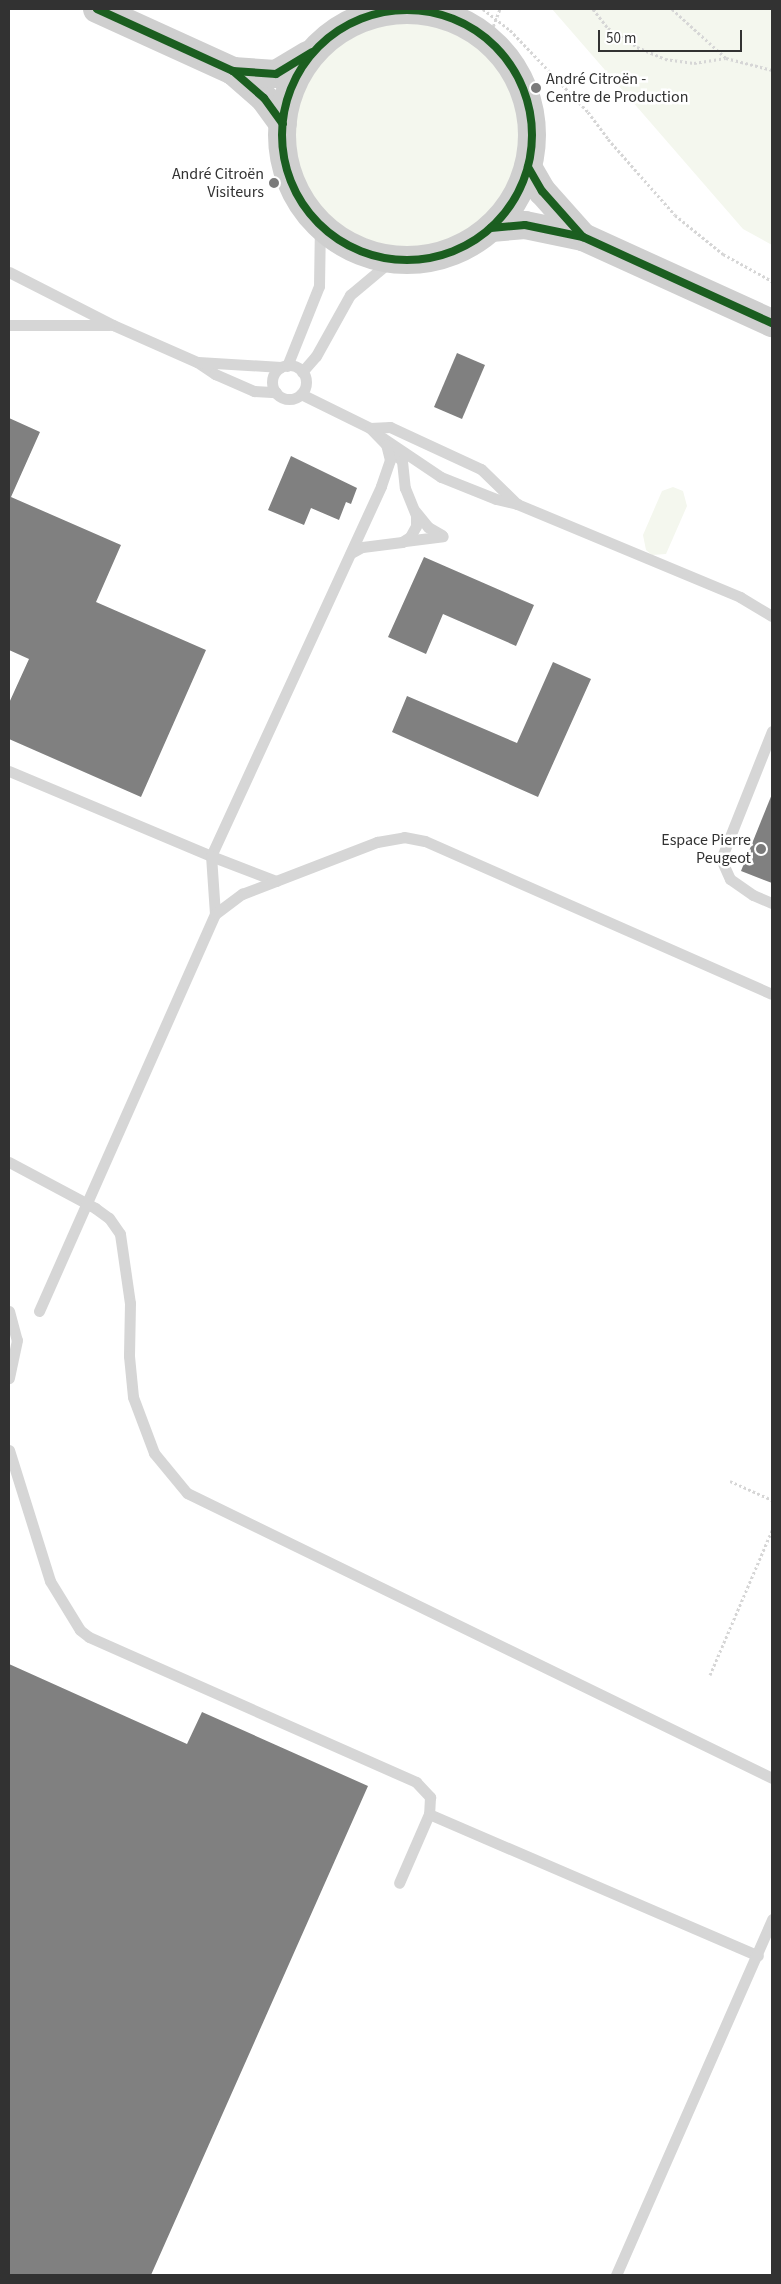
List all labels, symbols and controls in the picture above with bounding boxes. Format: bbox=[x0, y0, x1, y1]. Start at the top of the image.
scale bar bbox=[601, 20, 745, 52]
text: 50 m bbox=[606, 28, 636, 49]
place label: André Citroën - Centre de Production bbox=[546, 69, 688, 107]
marker: André Citroën - Centre de Production bbox=[530, 82, 542, 94]
place label: André Citroën Visiteurs bbox=[172, 164, 264, 202]
marker: André Citroën Visiteurs bbox=[268, 177, 280, 189]
place label: Espace Pierre Peugeot bbox=[661, 830, 751, 868]
marker: Espace Pierre Peugeot bbox=[755, 843, 767, 855]

